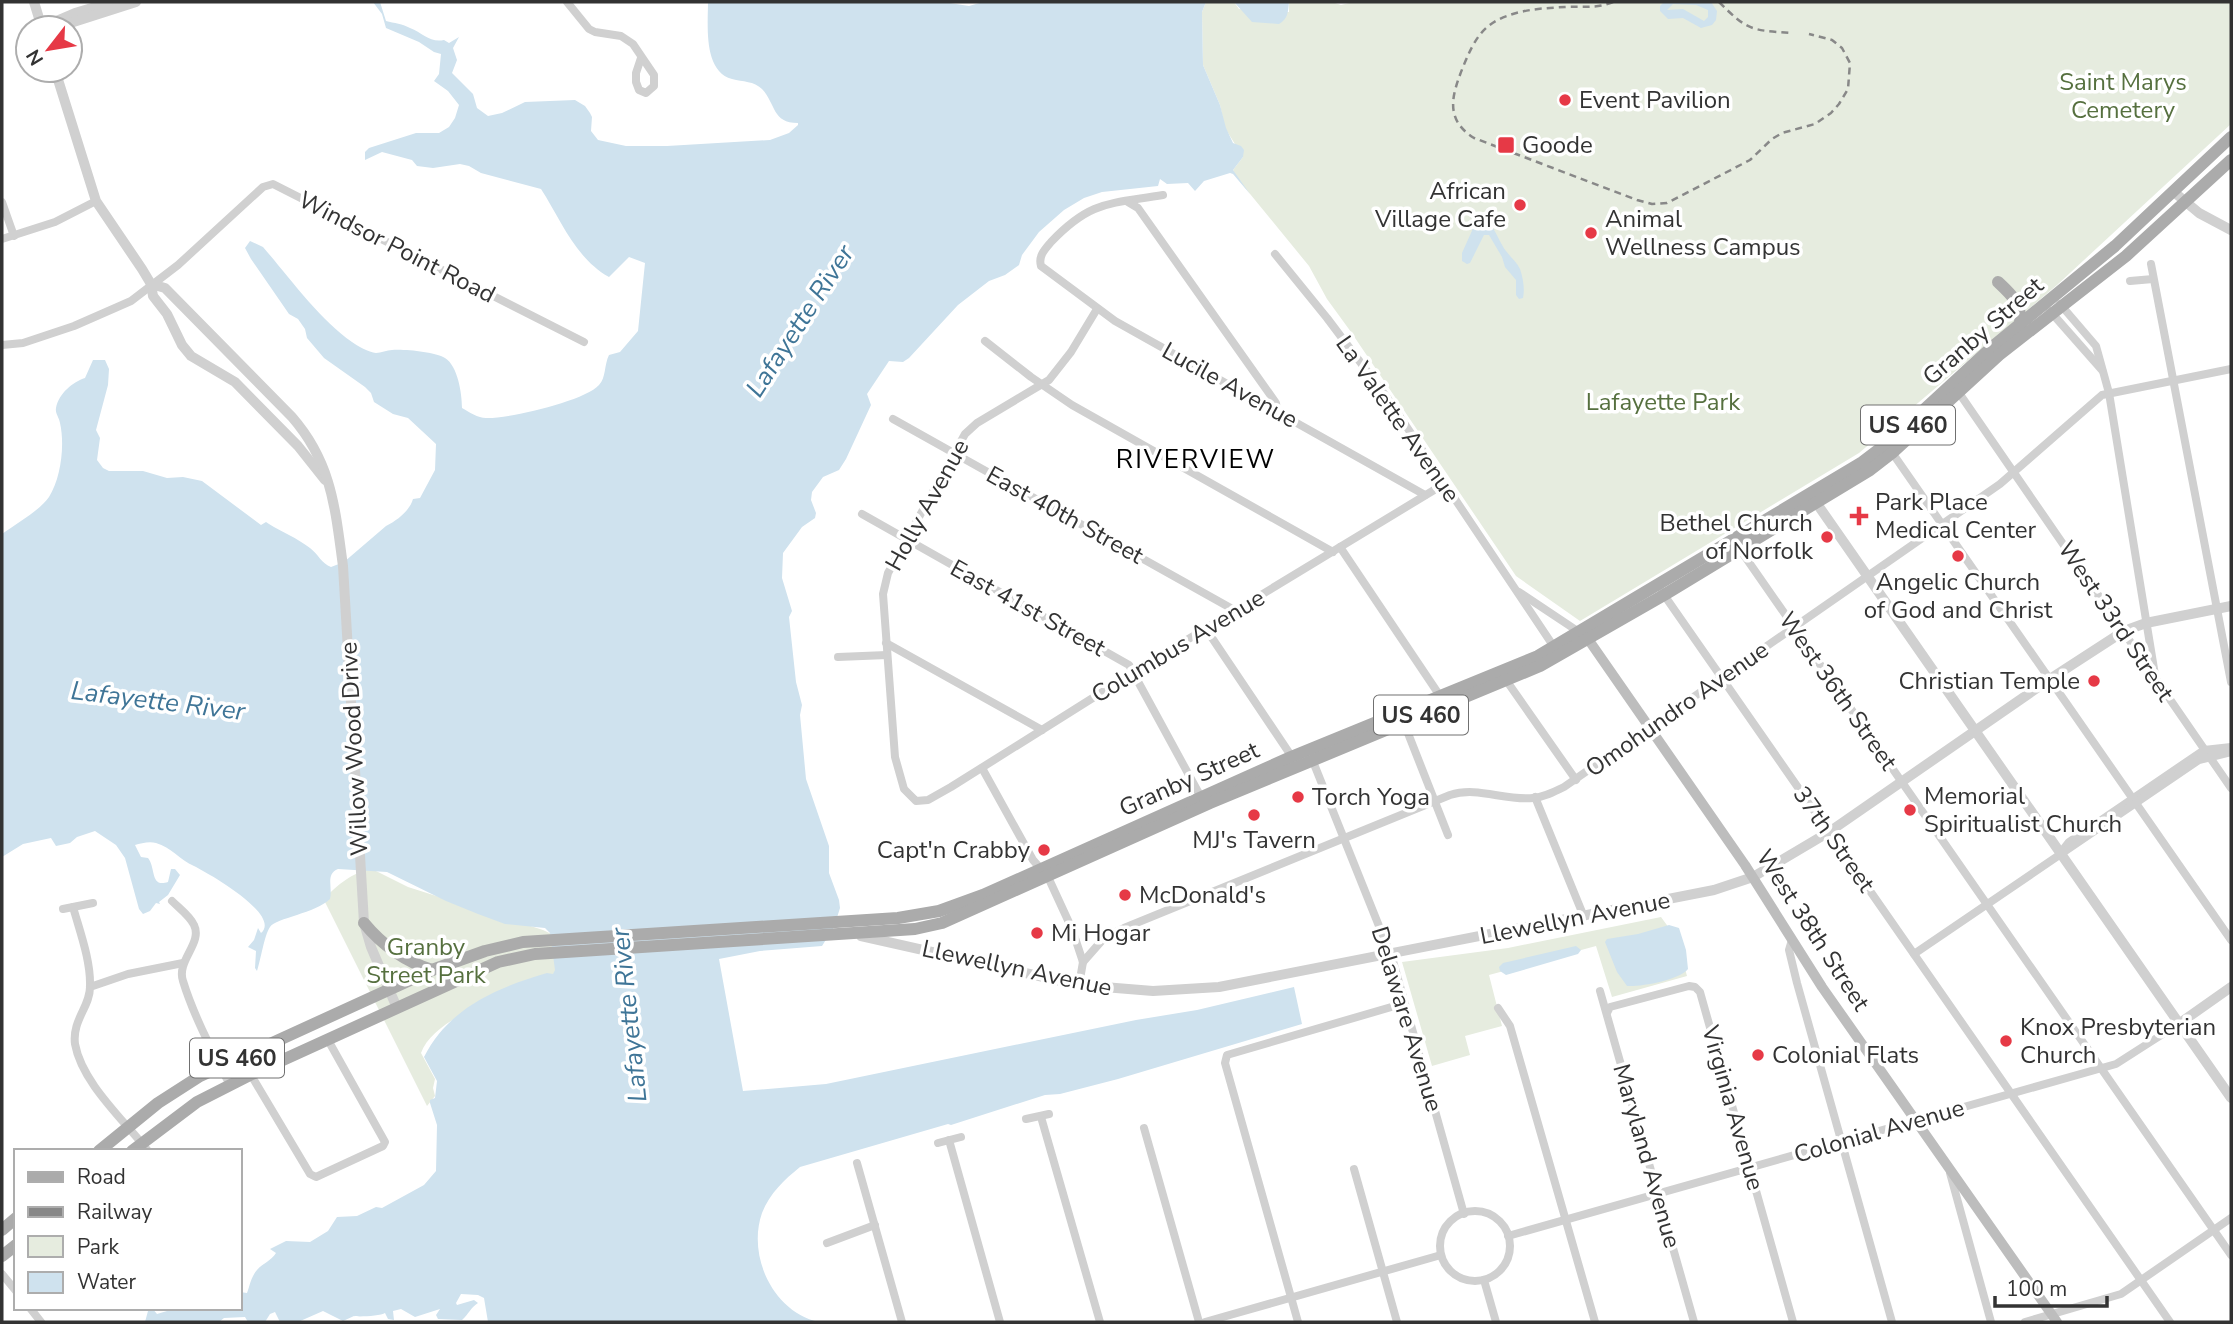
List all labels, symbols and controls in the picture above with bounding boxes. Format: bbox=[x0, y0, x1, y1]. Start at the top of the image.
north arrow bbox=[14, 14, 84, 84]
text: N bbox=[20, 44, 50, 70]
park label: Saint Marys Cemetery bbox=[2059, 66, 2187, 126]
place label: Event Pavilion bbox=[1579, 84, 1731, 116]
marker: Event Pavilion bbox=[1557, 92, 1573, 108]
place label: Goode bbox=[1522, 129, 1593, 161]
marker: Goode bbox=[1496, 135, 1516, 155]
place label: African Village Cafe bbox=[1374, 175, 1506, 235]
street label: Windsor Point Road bbox=[293, 184, 501, 310]
marker: African Village Cafe bbox=[1512, 197, 1528, 213]
place label: Animal Wellness Campus bbox=[1605, 203, 1801, 263]
marker: Animal Wellness Campus bbox=[1583, 225, 1599, 241]
water label: Lafayette River bbox=[738, 237, 863, 404]
street label: Granby Street bbox=[1916, 269, 2051, 392]
street label: La Valette Avenue bbox=[1329, 329, 1467, 509]
street label: Lucile Avenue bbox=[1156, 335, 1304, 435]
park label: Lafayette Park bbox=[1586, 386, 1741, 418]
road number: US 460 bbox=[1861, 406, 1955, 444]
street label: Holly Avenue bbox=[878, 434, 976, 576]
district label: RIVERVIEW bbox=[1116, 442, 1276, 477]
street label: East 40th Street bbox=[981, 459, 1150, 572]
place label: Park Place Medical Center bbox=[1875, 486, 2037, 546]
marker: Park Place Medical Center bbox=[1849, 506, 1869, 526]
place label: Bethel Church of Norfolk bbox=[1660, 507, 1814, 567]
marker: Bethel Church of Norfolk bbox=[1819, 529, 1835, 545]
street label: West 33rd Street bbox=[2051, 535, 2182, 708]
marker: Angelic Church of God and Christ bbox=[1950, 548, 1966, 564]
street label: East 41st Street bbox=[945, 552, 1112, 664]
place label: Angelic Church of God and Christ bbox=[1864, 566, 2053, 626]
street label: Columbus Avenue bbox=[1085, 582, 1271, 710]
street label: West 36th Street bbox=[1771, 606, 1905, 777]
street label: Omohundro Avenue bbox=[1579, 634, 1775, 784]
street label: Willow Wood Drive bbox=[332, 641, 376, 857]
place label: Christian Temple bbox=[1898, 665, 2080, 697]
water label: Lafayette River bbox=[69, 673, 248, 729]
marker: Christian Temple bbox=[2086, 673, 2102, 689]
road number: US 460 bbox=[1374, 695, 1468, 734]
street label: Granby Street bbox=[1114, 734, 1265, 824]
street label: 37th Street bbox=[1786, 780, 1883, 899]
place label: Memorial Spiritualist Church bbox=[1924, 780, 2122, 840]
place label: Torch Yoga bbox=[1312, 781, 1430, 813]
marker: Torch Yoga bbox=[1290, 789, 1306, 805]
marker: Memorial Spiritualist Church bbox=[1902, 802, 1918, 818]
marker: MJ's Tavern bbox=[1246, 807, 1262, 823]
place label: MJ's Tavern bbox=[1192, 824, 1316, 856]
place label: Capt'n Crabby bbox=[877, 834, 1031, 866]
marker: Capt'n Crabby bbox=[1036, 842, 1052, 858]
street label: West 38th Street bbox=[1749, 843, 1877, 1017]
place label: McDonald's bbox=[1139, 879, 1266, 911]
street label: Llewellyn Avenue bbox=[1477, 884, 1673, 952]
marker: McDonald's bbox=[1117, 887, 1133, 903]
place label: Mi Hogar bbox=[1051, 917, 1151, 949]
street label: Delaware Avenue bbox=[1364, 923, 1450, 1115]
water label: Lafayette River bbox=[602, 925, 656, 1104]
marker: Mi Hogar bbox=[1029, 925, 1045, 941]
park label: Granby Street Park bbox=[366, 931, 487, 991]
street label: Llewellyn Avenue bbox=[919, 932, 1115, 1004]
place label: Knox Presbyterian Church bbox=[2020, 1011, 2216, 1071]
street label: Virginia Avenue bbox=[1694, 1021, 1772, 1194]
marker: Knox Presbyterian Church bbox=[1998, 1033, 2014, 1049]
road number: US 460 bbox=[190, 1038, 284, 1078]
place label: Colonial Flats bbox=[1772, 1039, 1919, 1071]
marker: Colonial Flats bbox=[1750, 1047, 1766, 1063]
street label: Maryland Avenue bbox=[1605, 1060, 1689, 1252]
street label: Colonial Avenue bbox=[1790, 1091, 1968, 1171]
legend bbox=[14, 1149, 242, 1310]
text: Road bbox=[77, 1163, 126, 1191]
text: Railway bbox=[77, 1198, 152, 1226]
text: Park bbox=[77, 1233, 119, 1261]
scale bar bbox=[1995, 1264, 2107, 1308]
text: Water bbox=[77, 1268, 136, 1296]
text: 100 m bbox=[2006, 1275, 2067, 1303]

